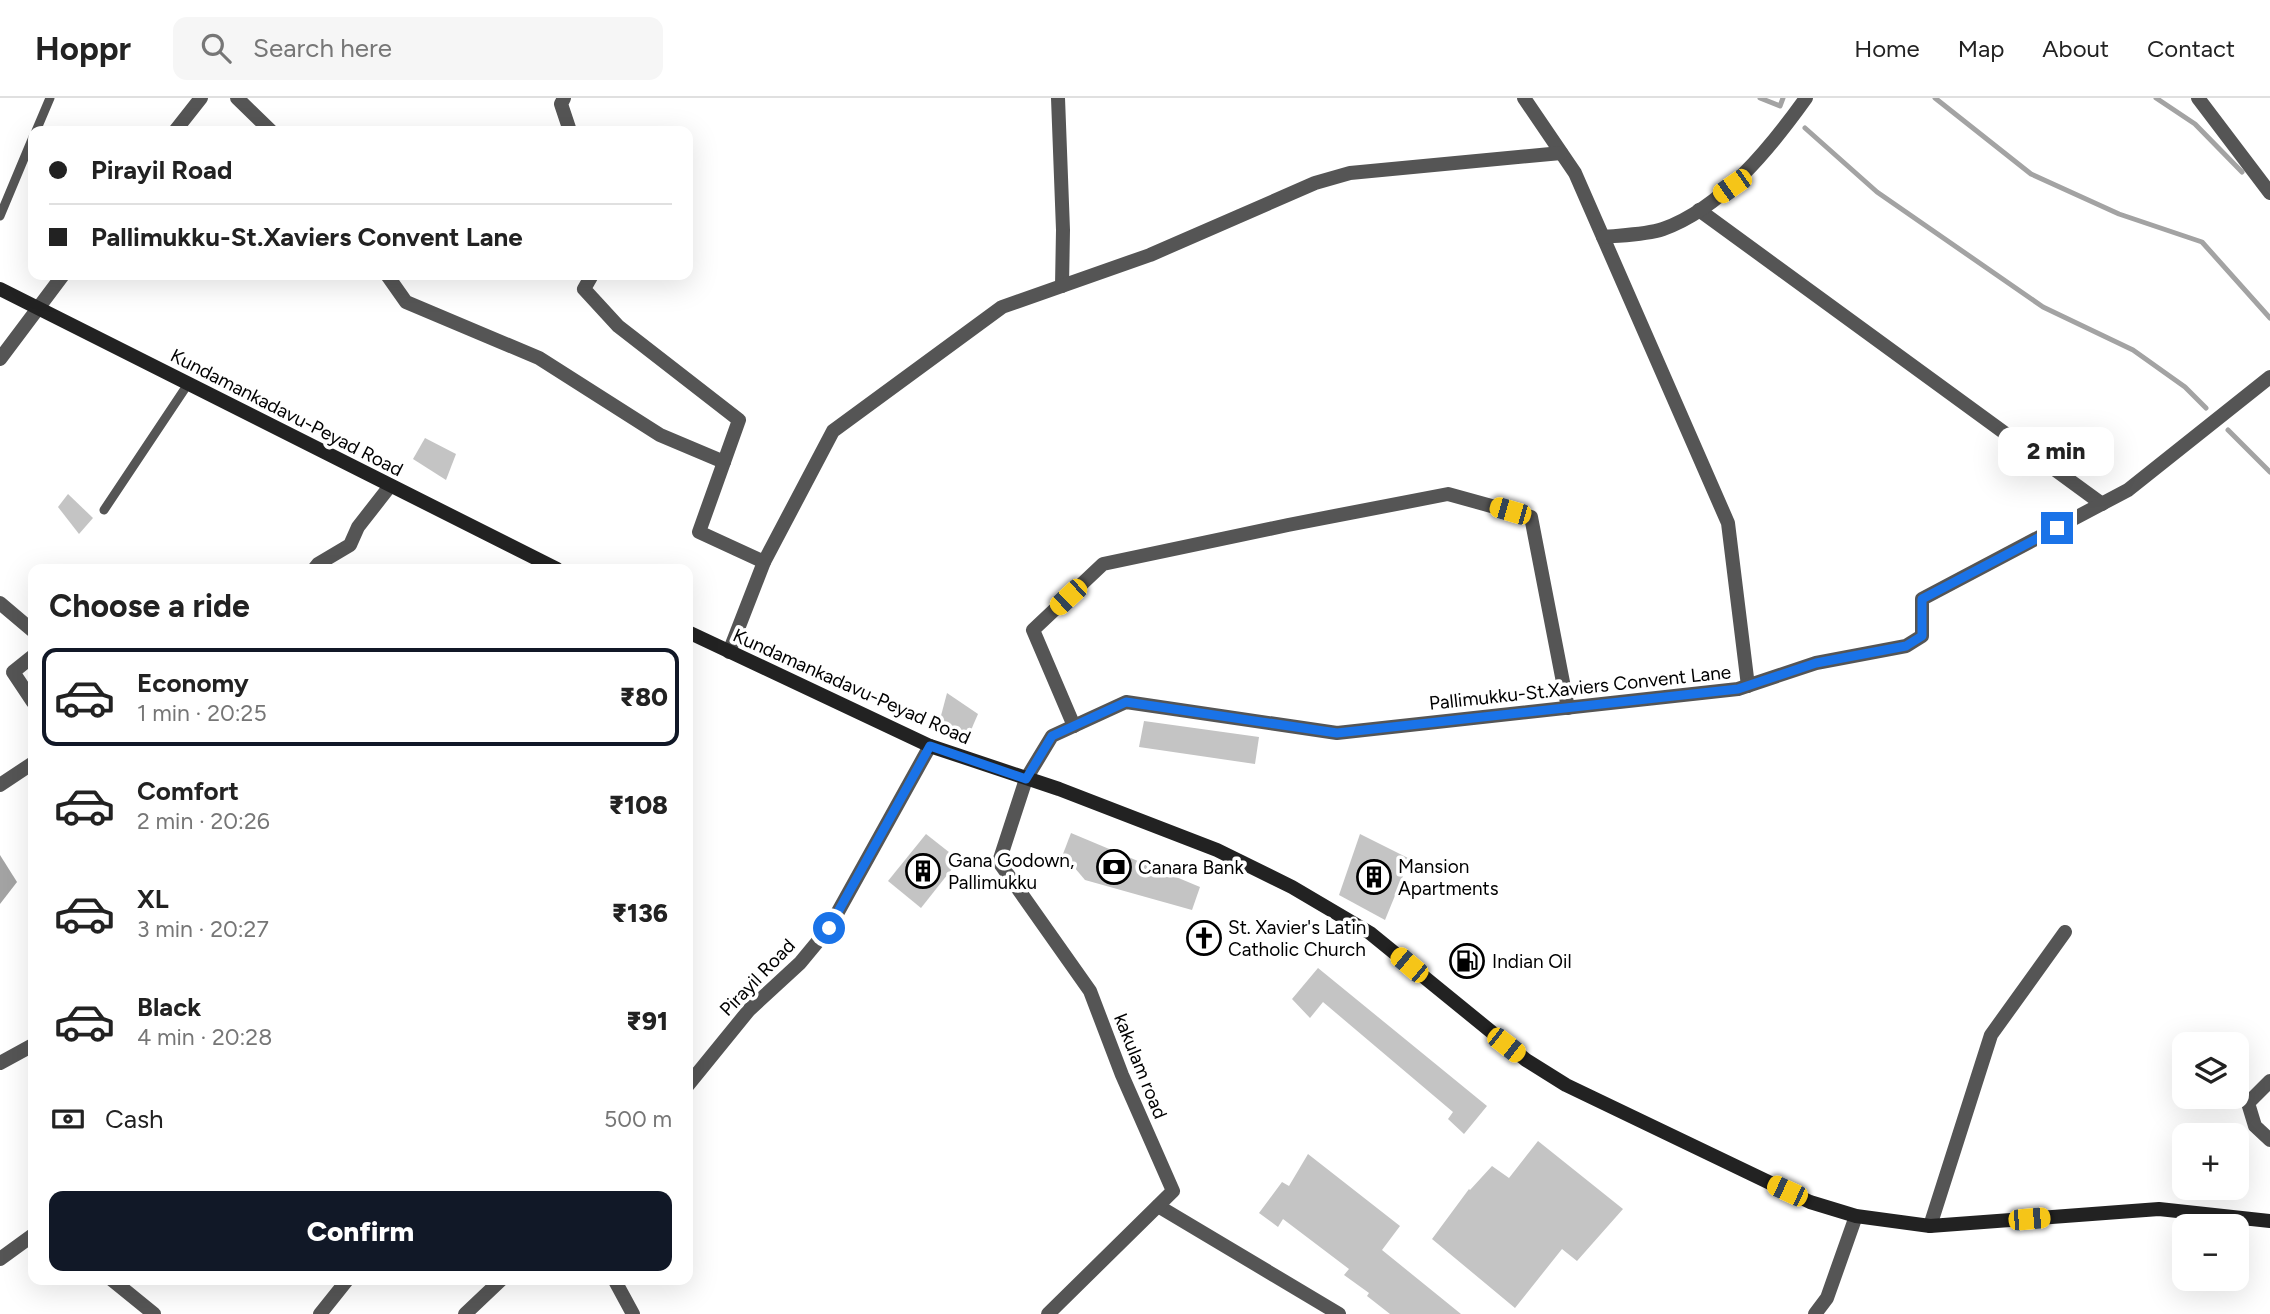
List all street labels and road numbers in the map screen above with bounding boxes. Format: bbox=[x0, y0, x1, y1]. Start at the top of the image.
street label: Kundamankadavu-Peyad Road bbox=[167, 344, 407, 481]
street label: Kundamankadavu-Peyad Road bbox=[729, 624, 974, 749]
street label: Pallimukku-St.Xaviers Convent Lane bbox=[1428, 660, 1732, 715]
street label: Pirayil Road bbox=[715, 934, 800, 1021]
street label: kakulam road bbox=[1109, 1010, 1172, 1122]

